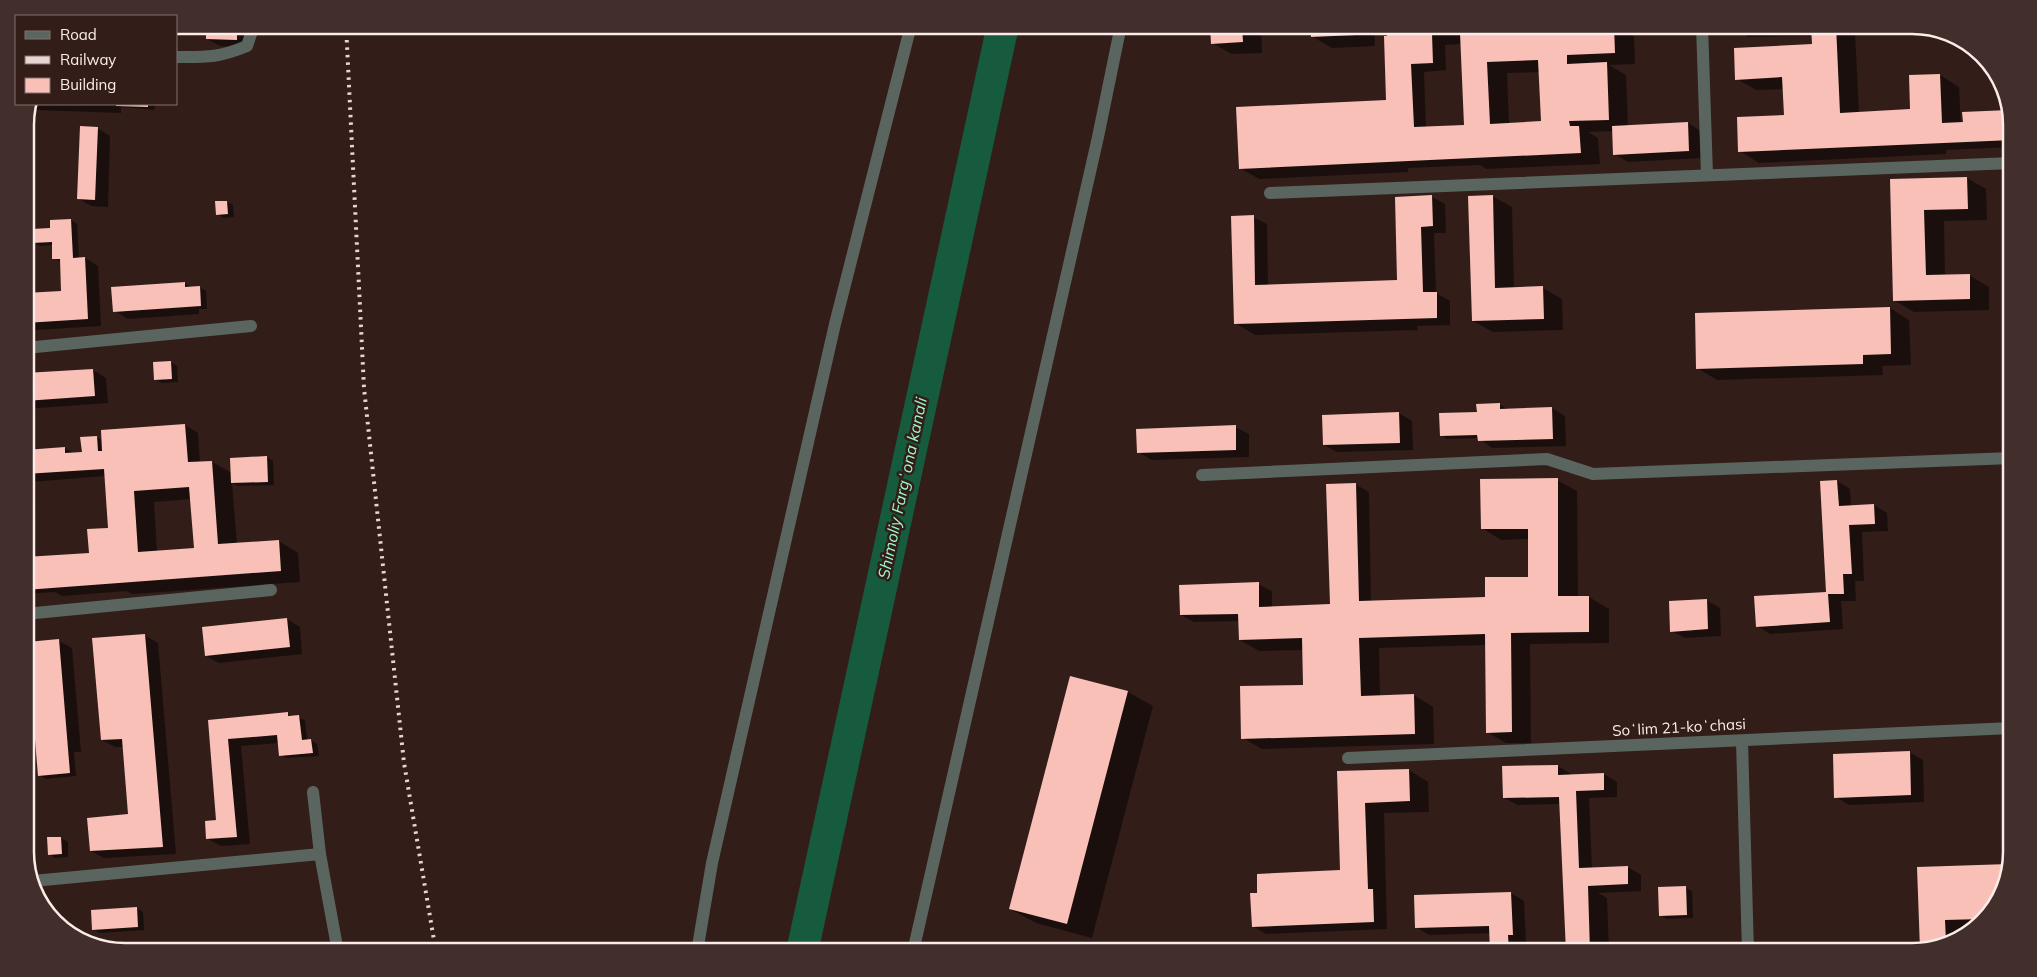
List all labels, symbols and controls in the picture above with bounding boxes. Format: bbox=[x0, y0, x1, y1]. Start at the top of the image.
legend bbox=[15, 15, 178, 105]
text: Road bbox=[60, 25, 97, 44]
text: Railway bbox=[60, 50, 116, 69]
text: Building bbox=[60, 75, 116, 94]
water label: Shimoliy Fargʻona kanali bbox=[873, 395, 931, 581]
street label: Soʻlim 21-koʻchasi bbox=[1612, 714, 1746, 740]

